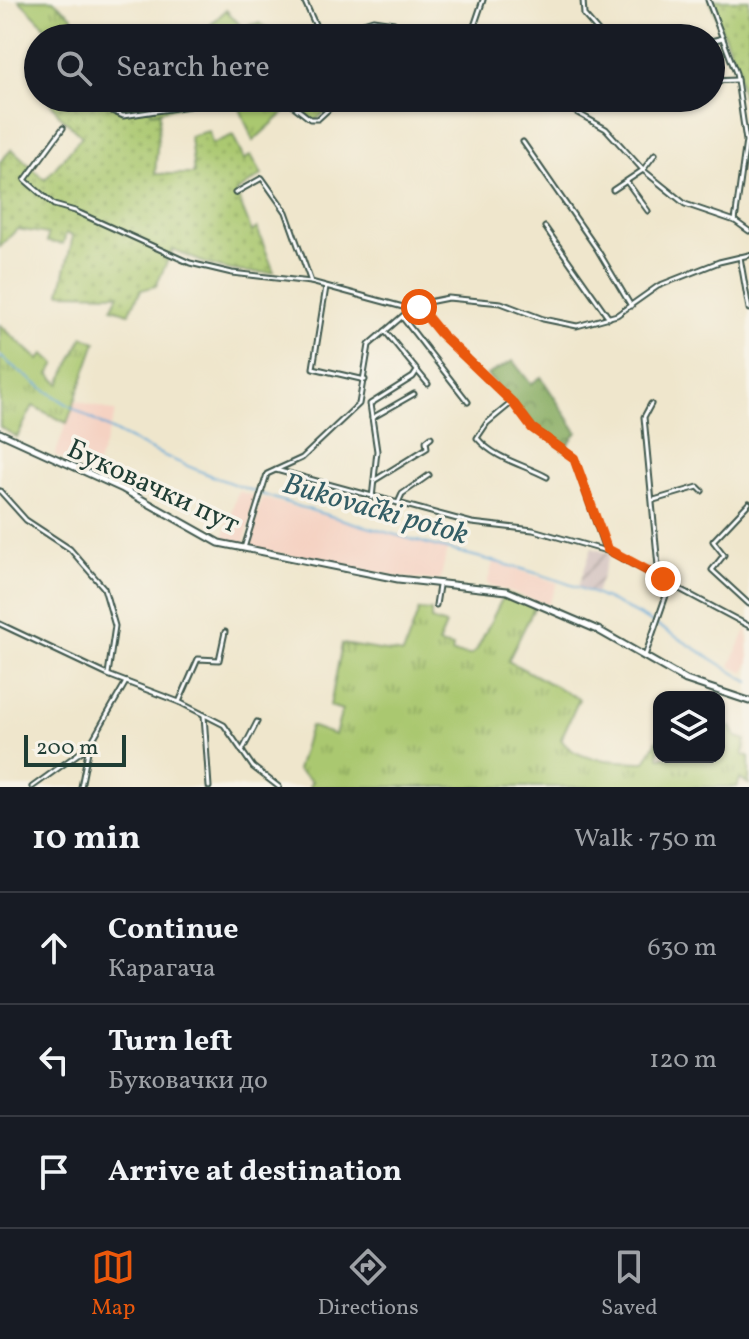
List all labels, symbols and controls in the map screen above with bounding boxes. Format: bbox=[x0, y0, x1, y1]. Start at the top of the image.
search box bbox=[24, 24, 725, 112]
icon: search bbox=[52, 46, 96, 90]
text: Search here bbox=[116, 47, 270, 89]
route start bbox=[401, 289, 437, 325]
street label: Буковачки пут bbox=[60, 430, 246, 544]
water label: Bukovački potok bbox=[278, 463, 473, 557]
route end bbox=[645, 561, 681, 597]
map controls bbox=[653, 691, 725, 763]
button: layers bbox=[653, 691, 725, 763]
scale bar bbox=[24, 731, 126, 767]
text: 200 m bbox=[36, 733, 98, 764]
text: 10 min bbox=[32, 816, 141, 863]
text: Walk · 750 m bbox=[574, 821, 717, 857]
text: Continue bbox=[108, 909, 239, 951]
icon: ahead bbox=[32, 926, 76, 970]
text: 630 m bbox=[648, 930, 717, 966]
text: Карагача bbox=[108, 951, 216, 987]
text: Turn left bbox=[108, 1021, 232, 1063]
icon: left bbox=[32, 1038, 76, 1082]
text: 120 m bbox=[649, 1042, 717, 1078]
text: Буковачки до bbox=[108, 1063, 268, 1099]
icon: arrive bbox=[32, 1150, 76, 1194]
text: Arrive at destination bbox=[108, 1151, 402, 1193]
tab: Map bbox=[91, 1245, 135, 1324]
tab: Directions bbox=[318, 1245, 419, 1324]
tab: Saved bbox=[601, 1245, 658, 1324]

